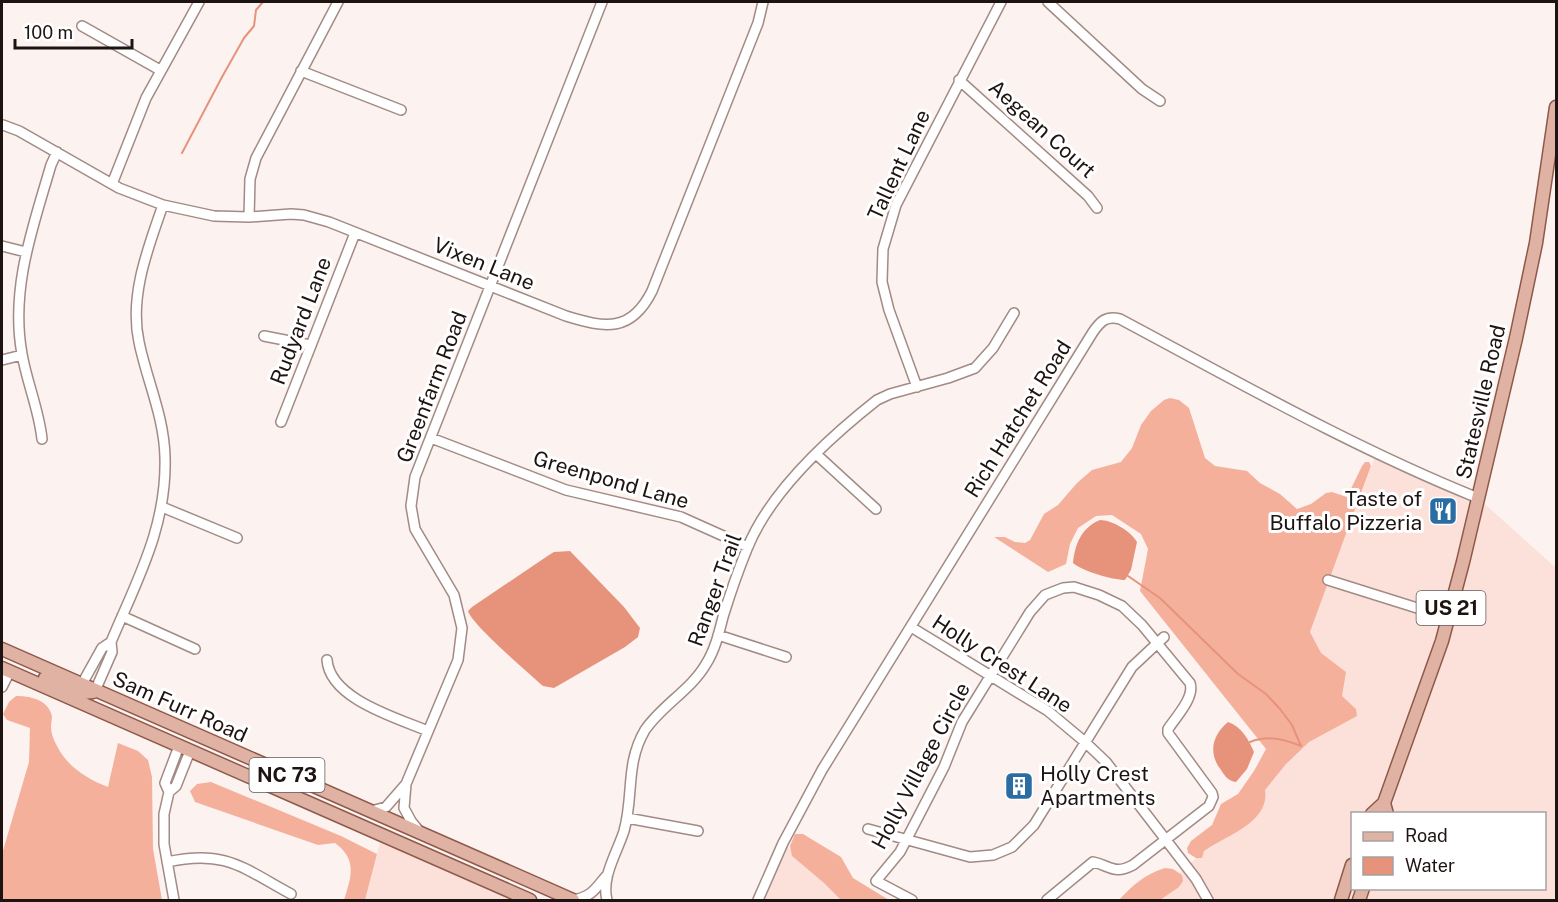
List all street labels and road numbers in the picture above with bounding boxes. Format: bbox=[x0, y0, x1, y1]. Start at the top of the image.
street label: Aegean Court bbox=[984, 74, 1101, 183]
street label: Tallent Lane bbox=[862, 106, 935, 224]
street label: Vixen Lane bbox=[430, 232, 539, 295]
street label: Rudyard Lane bbox=[265, 254, 336, 388]
street label: Greenfarm Road bbox=[391, 308, 472, 466]
street label: Statesville Road bbox=[1451, 322, 1510, 481]
street label: Rich Hatchet Road bbox=[959, 336, 1076, 502]
street label: Greenpond Lane bbox=[530, 445, 692, 514]
street label: Ranger Trail bbox=[683, 530, 747, 650]
road number: US 21 bbox=[1416, 591, 1486, 625]
street label: Holly Crest Lane bbox=[928, 609, 1077, 718]
street label: Sam Furr Road bbox=[109, 666, 251, 747]
street label: Holly Village Circle bbox=[866, 678, 975, 853]
road number: NC 73 bbox=[250, 758, 324, 792]

